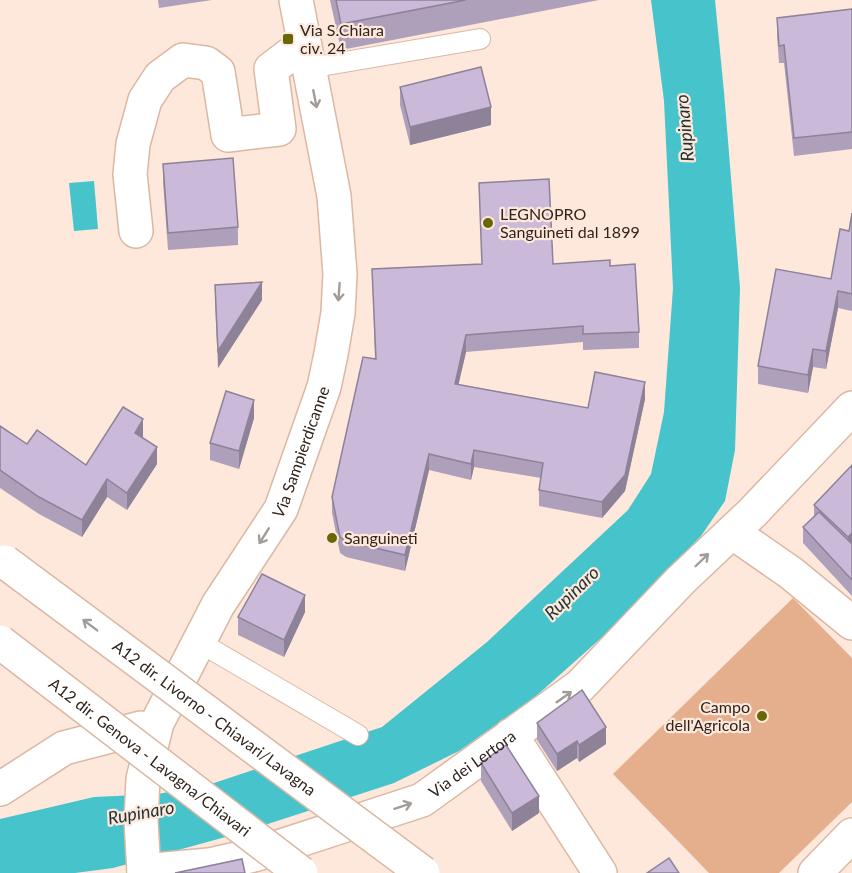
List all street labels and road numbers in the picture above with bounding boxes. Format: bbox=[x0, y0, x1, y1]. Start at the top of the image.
street label: Via Sampierdicanne bbox=[268, 384, 333, 521]
street label: A12 dir. Livorno - Chiavari/Lavagna bbox=[109, 636, 320, 799]
street label: A12 dir. Genova - Lavagna/Chiavari bbox=[46, 673, 255, 840]
street label: Via dei Lertora bbox=[425, 726, 519, 801]

